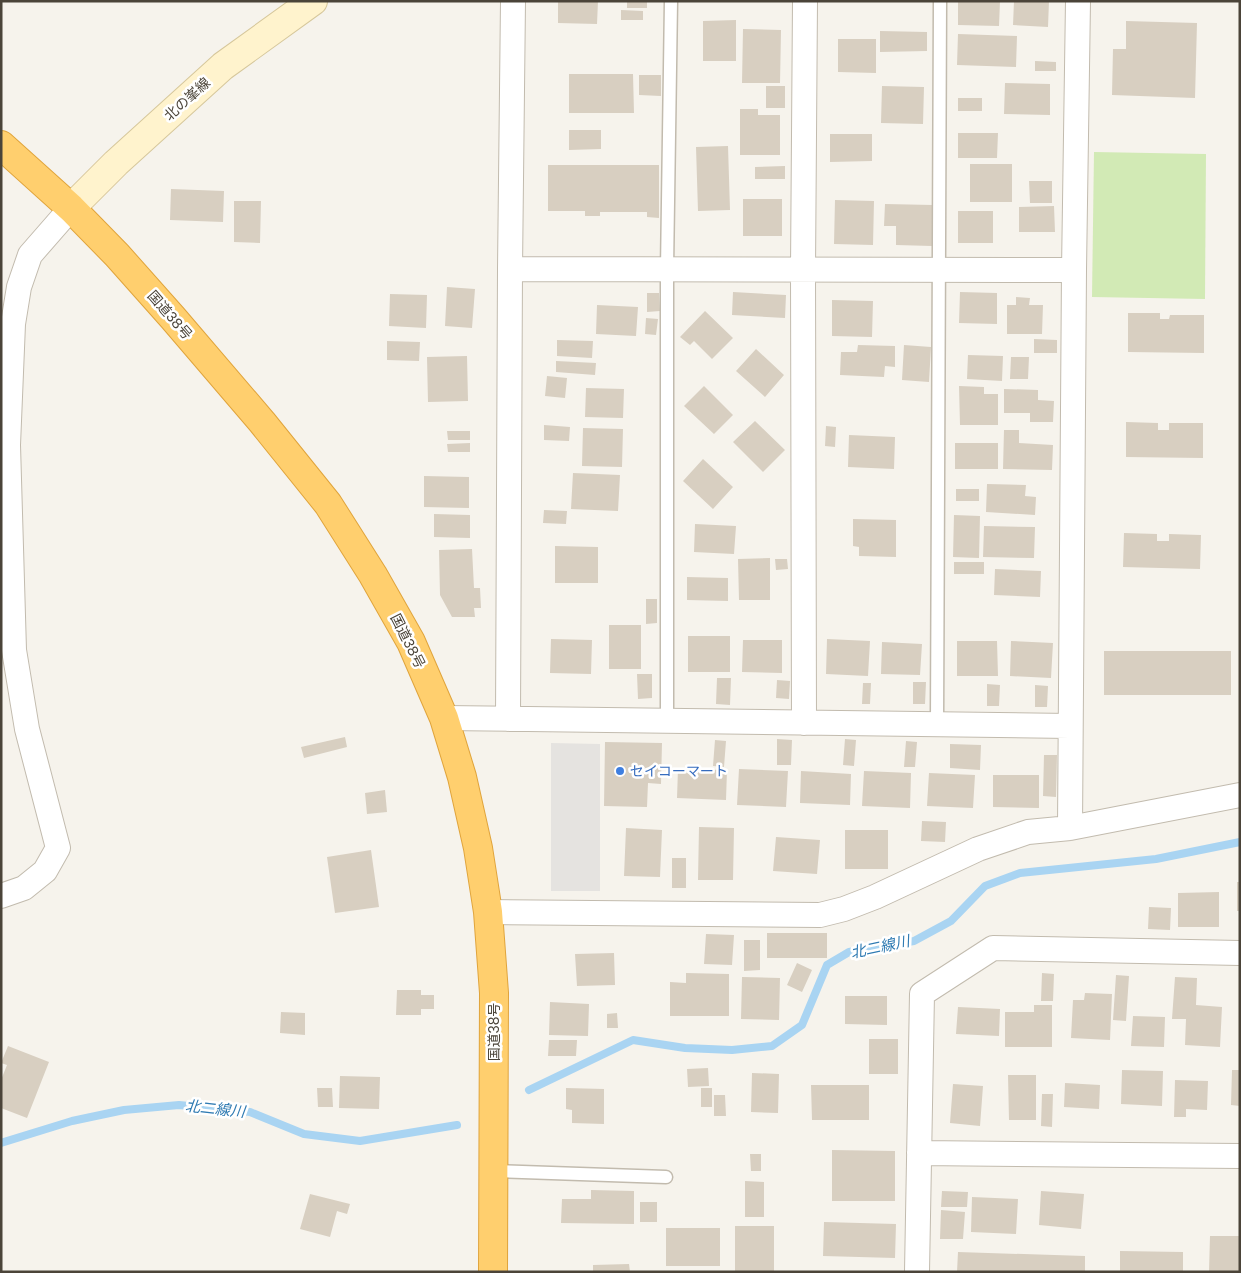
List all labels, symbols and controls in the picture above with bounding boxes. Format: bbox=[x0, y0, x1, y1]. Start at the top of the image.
street label: 北の峯線 bbox=[160, 73, 214, 125]
street label: 国道38号 bbox=[143, 286, 197, 344]
street label: 国道38号 bbox=[386, 610, 430, 672]
place label: セイコーマート bbox=[630, 761, 728, 781]
marker: セイコーマート bbox=[614, 765, 626, 777]
water label: 北二線川 bbox=[848, 930, 913, 963]
street label: 国道38号 bbox=[484, 1002, 504, 1062]
water label: 北二線川 bbox=[184, 1095, 248, 1122]

